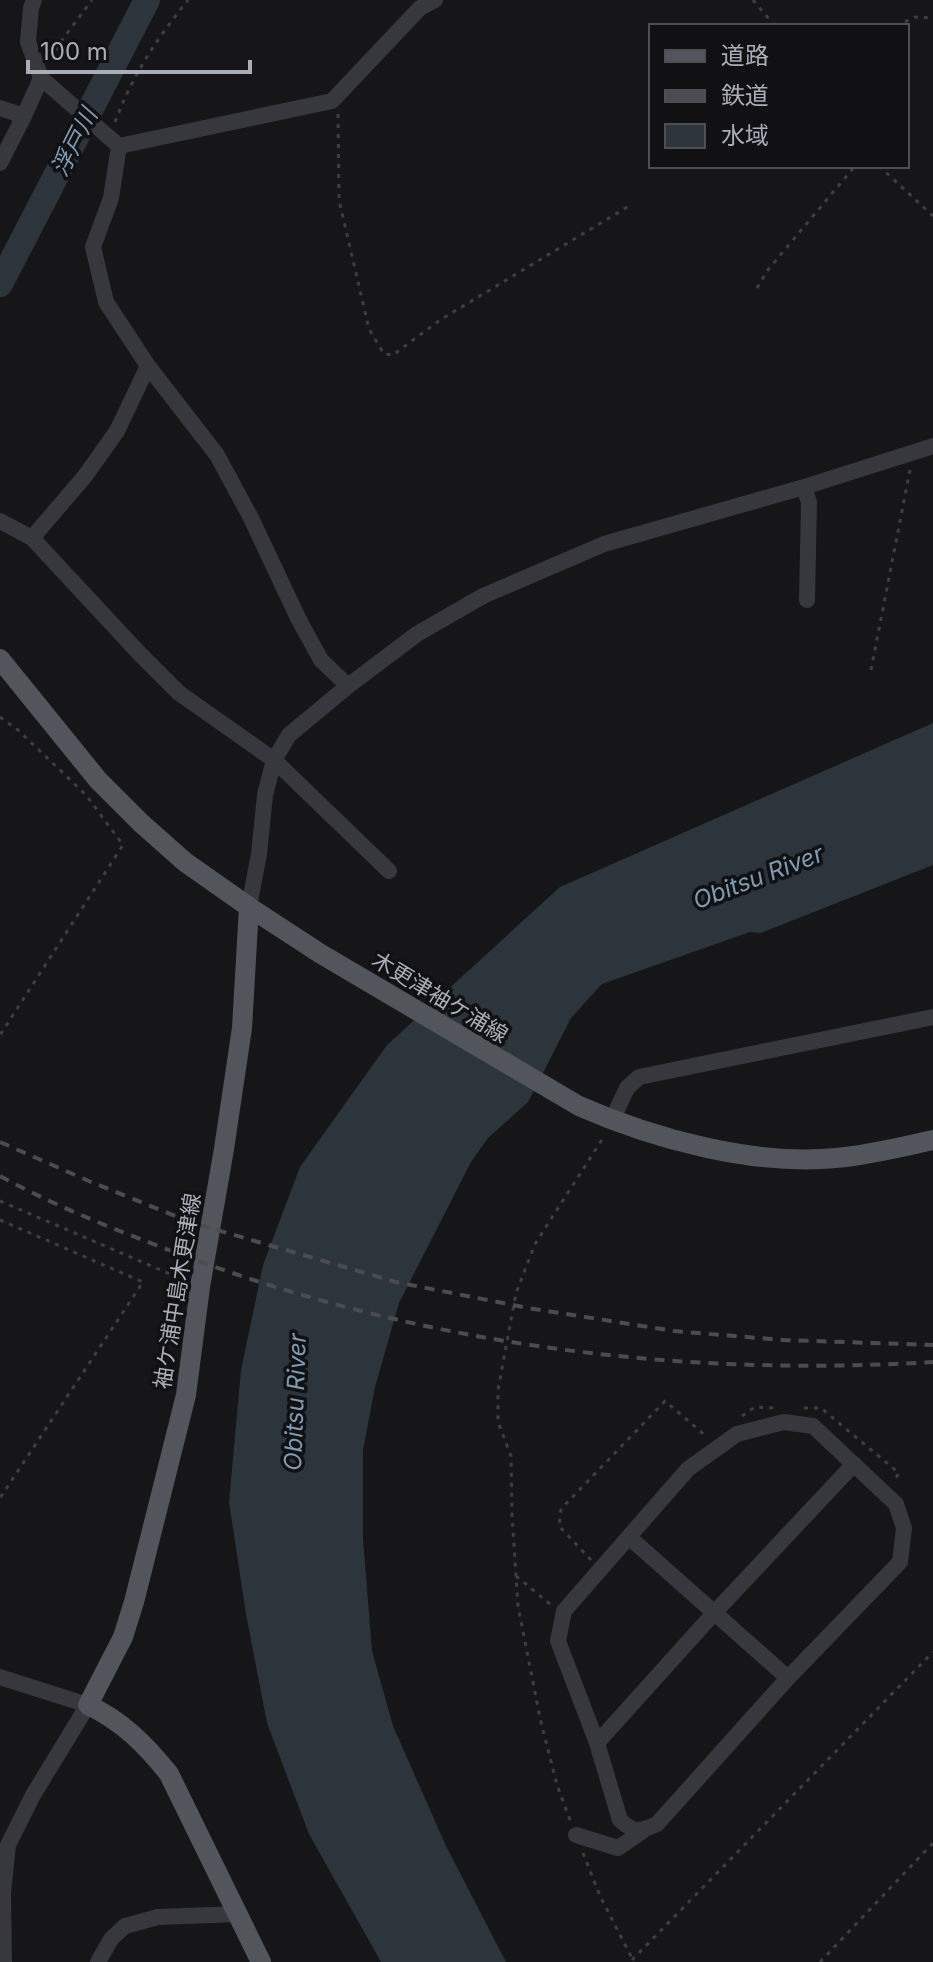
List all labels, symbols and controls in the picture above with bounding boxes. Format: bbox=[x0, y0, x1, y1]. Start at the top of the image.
scale bar bbox=[28, 24, 250, 74]
legend bbox=[649, 24, 909, 168]
text: 100 m bbox=[40, 37, 108, 66]
text: 道路 bbox=[721, 41, 769, 70]
text: 鉄道 bbox=[721, 81, 769, 110]
water label: 浮戸川 bbox=[45, 101, 105, 181]
text: 水域 bbox=[721, 121, 769, 150]
water label: Obitsu River bbox=[689, 839, 828, 915]
street label: 木更津袖ケ浦線 bbox=[367, 946, 513, 1048]
street label: 袖ケ浦中島木更津線 bbox=[149, 1191, 205, 1391]
water label: Obitsu River bbox=[278, 1332, 312, 1471]

